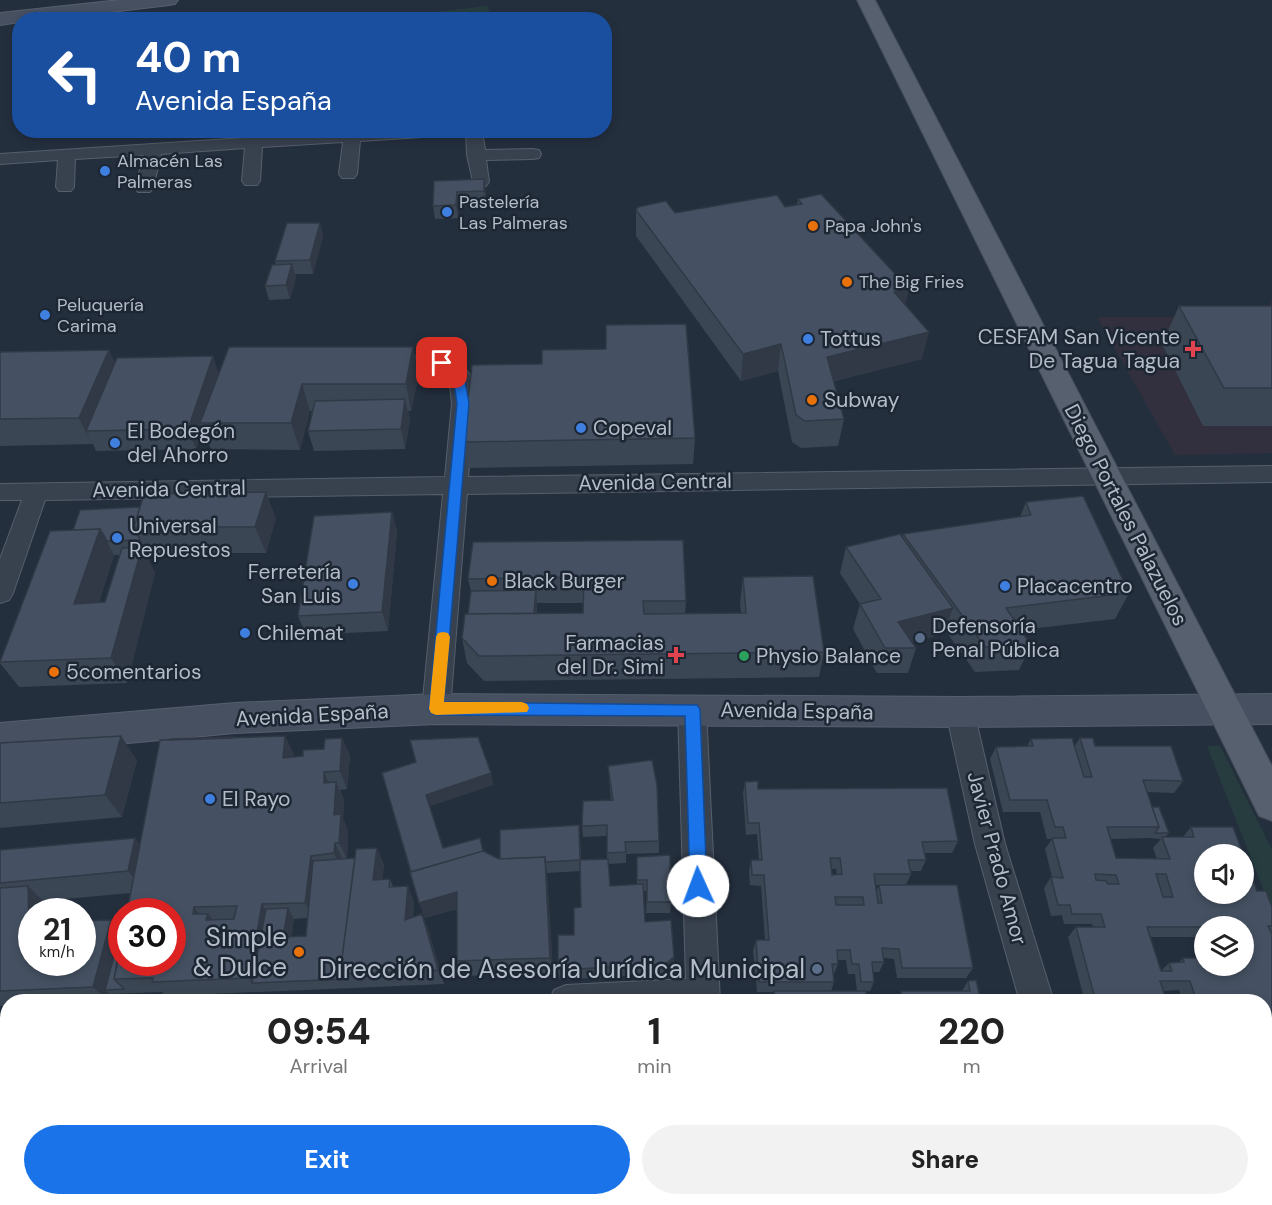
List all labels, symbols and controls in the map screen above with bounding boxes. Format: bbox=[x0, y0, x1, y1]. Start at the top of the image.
text: 40 m bbox=[135, 30, 241, 85]
icon: left bbox=[36, 36, 114, 114]
text: Avenida España bbox=[135, 83, 332, 118]
place label: Almacén Las Palmeras bbox=[117, 149, 223, 194]
marker: Almacén Las Palmeras bbox=[98, 164, 112, 178]
place label: Pastelería Las Palmeras bbox=[459, 190, 568, 235]
marker: Pastelería Las Palmeras bbox=[440, 205, 454, 219]
place label: Papa John's bbox=[825, 214, 922, 238]
marker: Papa John's bbox=[806, 219, 820, 233]
place label: The Big Fries bbox=[859, 270, 964, 294]
marker: The Big Fries bbox=[840, 275, 854, 289]
place label: Peluquería Carima bbox=[57, 293, 144, 338]
marker: Peluquería Carima bbox=[38, 308, 52, 322]
place label: CESFAM San Vicente De Tagua Tagua bbox=[978, 323, 1180, 375]
place label: Tottus bbox=[820, 325, 881, 353]
marker: Tottus bbox=[801, 332, 815, 346]
pin bbox=[416, 337, 467, 388]
marker: CESFAM San Vicente De Tagua Tagua bbox=[1184, 340, 1202, 358]
icon: arrive bbox=[425, 346, 458, 379]
place label: Subway bbox=[824, 386, 900, 414]
marker: Subway bbox=[805, 393, 819, 407]
street label: Diego Portales Palazuelos bbox=[1058, 399, 1194, 631]
place label: Copeval bbox=[593, 414, 672, 442]
place label: El Bodegón del Ahorro bbox=[127, 417, 235, 469]
marker: Copeval bbox=[574, 421, 588, 435]
marker: El Bodegón del Ahorro bbox=[108, 436, 122, 450]
street label: Avenida Central bbox=[578, 467, 732, 497]
street label: Avenida Central bbox=[92, 474, 246, 504]
place label: Universal Repuestos bbox=[129, 512, 231, 564]
marker: Universal Repuestos bbox=[110, 531, 124, 545]
place label: Ferretería San Luis bbox=[248, 558, 341, 610]
place label: Black Burger bbox=[504, 567, 624, 595]
place label: Placacentro bbox=[1017, 572, 1133, 600]
marker: Black Burger bbox=[485, 574, 499, 588]
marker: Ferretería San Luis bbox=[346, 577, 360, 591]
marker: Placacentro bbox=[998, 579, 1012, 593]
place label: Defensoría Penal Pública bbox=[932, 612, 1060, 664]
place label: Chilemat bbox=[257, 619, 344, 647]
marker: Chilemat bbox=[238, 626, 252, 640]
place label: Farmacias del Dr. Simi bbox=[557, 629, 664, 681]
marker: Defensoría Penal Pública bbox=[913, 631, 927, 645]
place label: Physio Balance bbox=[756, 642, 901, 670]
marker: Farmacias del Dr. Simi bbox=[669, 648, 683, 662]
marker: Physio Balance bbox=[737, 649, 751, 663]
place label: 5comentarios bbox=[66, 658, 201, 686]
marker: 5comentarios bbox=[47, 665, 61, 679]
street label: Avenida España bbox=[720, 696, 874, 726]
street label: Avenida España bbox=[235, 697, 389, 733]
street label: Javier Prado Amor bbox=[960, 768, 1034, 948]
place label: El Rayo bbox=[222, 785, 291, 813]
marker: El Rayo bbox=[203, 792, 217, 806]
map controls bbox=[1194, 844, 1254, 976]
button: sound bbox=[1194, 844, 1254, 904]
position arrow bbox=[666, 854, 730, 918]
speed limit sign: 30 bbox=[108, 898, 186, 976]
text: 21 bbox=[43, 910, 71, 949]
button: layers bbox=[1194, 916, 1254, 976]
place label: Simple & Dulce bbox=[193, 920, 287, 984]
text: km/h bbox=[39, 942, 75, 962]
marker: Simple & Dulce bbox=[292, 945, 306, 959]
place label: Dirección de Asesoría Jurídica Municipal bbox=[319, 952, 805, 986]
marker: Dirección de Asesoría Jurídica Municipal bbox=[810, 962, 824, 976]
text: 09:54 bbox=[267, 1008, 370, 1055]
text: 1 bbox=[648, 1008, 661, 1055]
text: 220 bbox=[938, 1008, 1005, 1055]
text: Arrival bbox=[290, 1053, 348, 1079]
text: min bbox=[637, 1053, 671, 1079]
text: m bbox=[963, 1053, 981, 1079]
button: Exit bbox=[24, 1125, 630, 1194]
button: Share bbox=[642, 1125, 1248, 1194]

